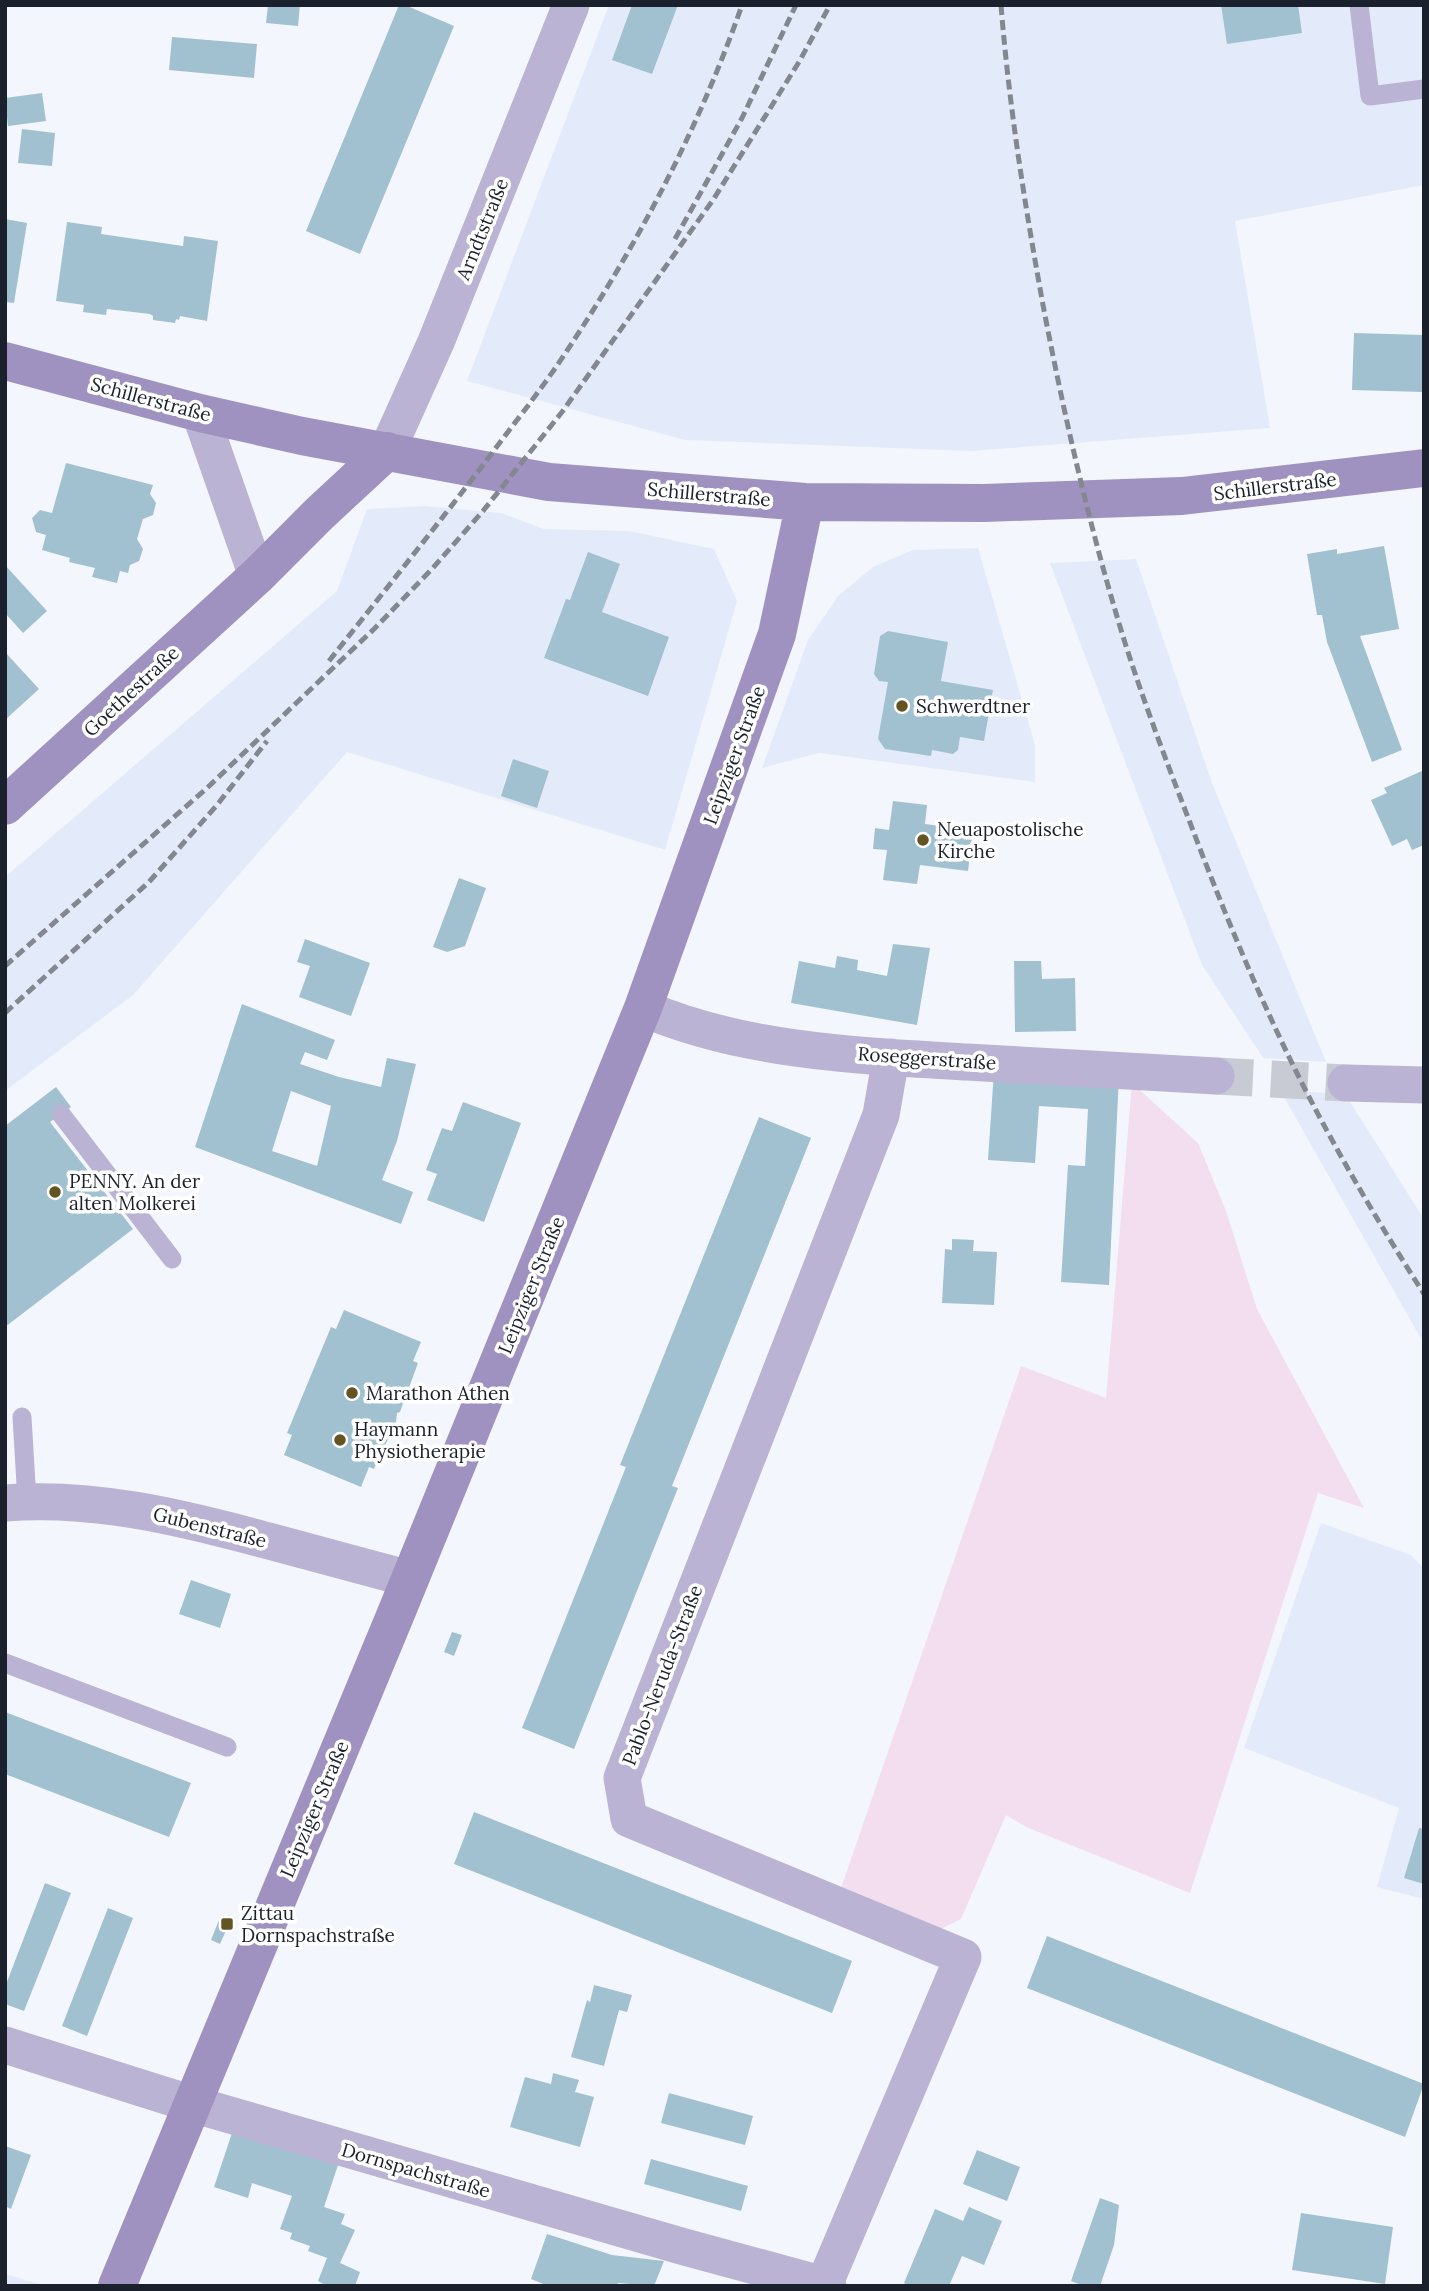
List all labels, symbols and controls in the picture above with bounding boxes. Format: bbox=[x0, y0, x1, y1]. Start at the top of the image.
street label: Arndtstraße bbox=[450, 175, 513, 284]
street label: Schillerstraße bbox=[88, 371, 214, 427]
street label: Schillerstraße bbox=[1212, 467, 1338, 505]
street label: Schillerstraße bbox=[646, 477, 772, 511]
street label: Goethestraße bbox=[78, 641, 184, 741]
street label: Leipziger Straße bbox=[698, 682, 770, 828]
place label: Schwerdtner bbox=[916, 694, 1031, 718]
marker: Schwerdtner bbox=[894, 698, 910, 714]
place label: Neuapostolische Kirche bbox=[937, 817, 1084, 863]
marker: Neuapostolische Kirche bbox=[915, 832, 931, 848]
street label: Roseggerstraße bbox=[857, 1041, 997, 1075]
place label: PENNY. An der alten Molkerei bbox=[69, 1169, 201, 1215]
marker: PENNY. An der alten Molkerei bbox=[47, 1184, 63, 1200]
street label: Leipziger Straße bbox=[493, 1213, 569, 1357]
place label: Marathon Athen bbox=[366, 1381, 510, 1405]
marker: Marathon Athen bbox=[344, 1385, 360, 1401]
place label: Haymann Physiotherapie bbox=[354, 1417, 486, 1463]
marker: Haymann Physiotherapie bbox=[332, 1432, 348, 1448]
street label: Gubenstraße bbox=[151, 1501, 269, 1553]
street label: Pablo-Neruda-Straße bbox=[617, 1582, 707, 1768]
street label: Leipziger Straße bbox=[274, 1737, 354, 1881]
place label: Zittau Dornspachstraße bbox=[241, 1901, 395, 1947]
marker: Zittau Dornspachstraße bbox=[219, 1916, 235, 1932]
street label: Dornspachstraße bbox=[339, 2137, 493, 2203]

